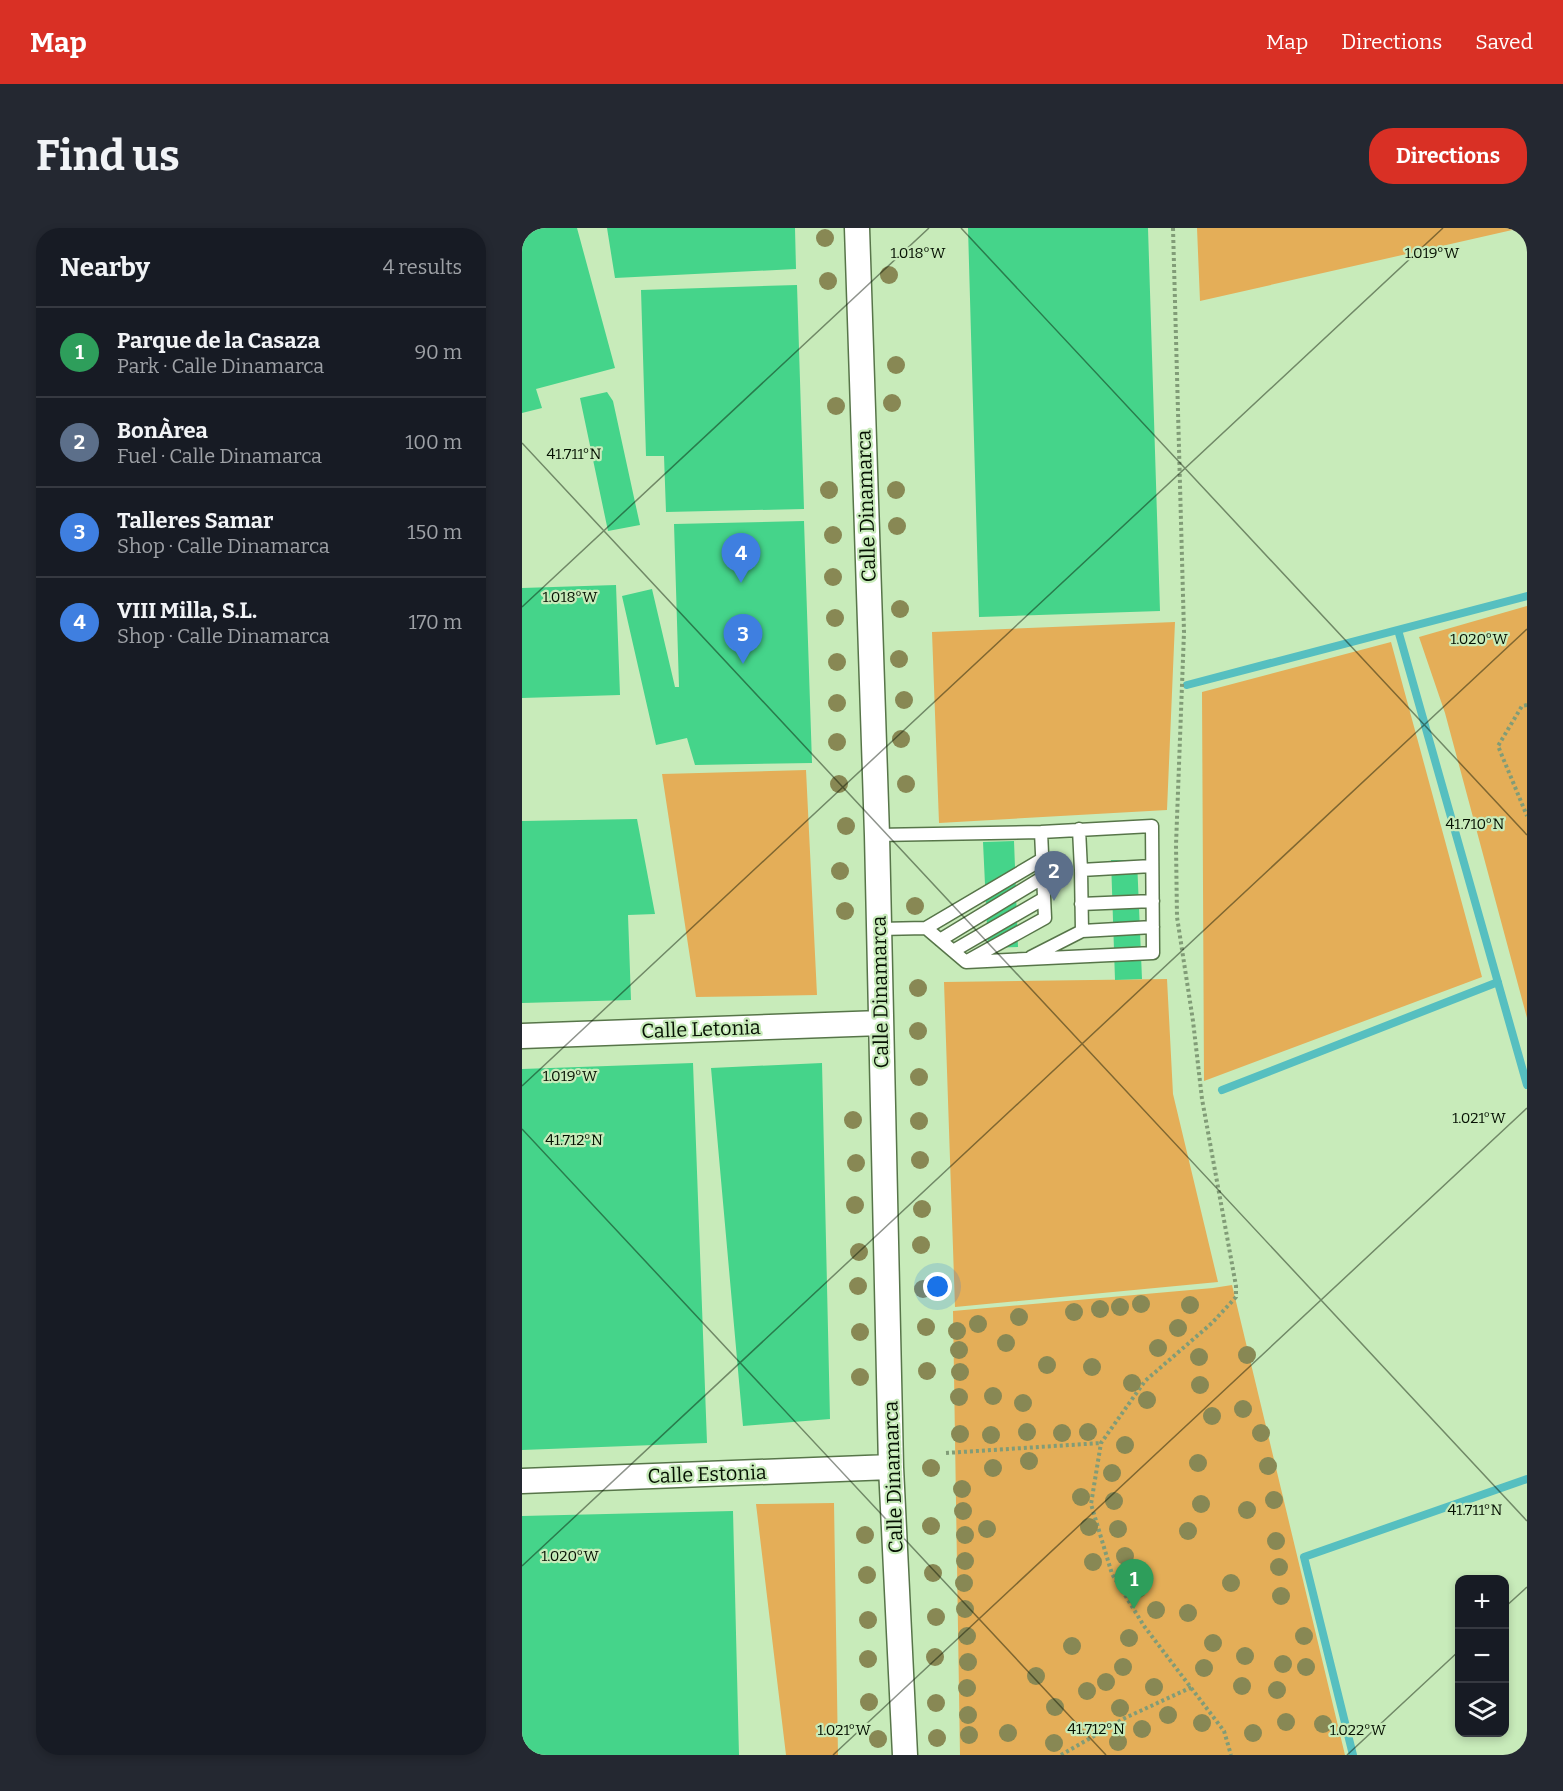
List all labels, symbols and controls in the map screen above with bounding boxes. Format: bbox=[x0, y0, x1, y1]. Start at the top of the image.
text: Map bbox=[30, 26, 87, 59]
text: Map bbox=[1266, 29, 1308, 55]
text: Directions bbox=[1341, 29, 1442, 55]
text: Saved bbox=[1475, 29, 1533, 55]
button: Directions bbox=[1369, 128, 1527, 184]
text: Find us bbox=[36, 131, 180, 181]
text: 1.018°W bbox=[890, 244, 946, 262]
text: 1.019°W bbox=[1405, 244, 1460, 262]
text: Nearby bbox=[60, 252, 150, 283]
text: 4 results bbox=[383, 255, 462, 279]
text: Parque de la Casaza bbox=[117, 327, 320, 354]
text: 1 bbox=[75, 340, 84, 364]
text: 90 m bbox=[414, 340, 462, 364]
text: Park · Calle Dinamarca bbox=[117, 354, 324, 378]
text: BonÀrea bbox=[117, 417, 208, 444]
street label: Calle Dinamarca bbox=[851, 429, 881, 583]
text: 2 bbox=[74, 430, 85, 454]
text: 100 m bbox=[405, 430, 462, 454]
text: Fuel · Calle Dinamarca bbox=[117, 444, 322, 468]
text: 41.711°N bbox=[547, 445, 602, 463]
text: Talleres Samar bbox=[117, 507, 273, 534]
text: 3 bbox=[74, 520, 85, 544]
text: 150 m bbox=[407, 520, 462, 544]
text: Shop · Calle Dinamarca bbox=[117, 534, 330, 558]
pin: 4 bbox=[722, 534, 760, 583]
text: 1.018°W bbox=[542, 588, 598, 606]
text: VIII Milla, S.L. bbox=[117, 597, 257, 624]
text: 4 bbox=[73, 610, 86, 634]
text: 170 m bbox=[409, 610, 462, 634]
pin: 3 bbox=[724, 614, 762, 664]
text: Shop · Calle Dinamarca bbox=[117, 624, 330, 648]
text: 1.020°W bbox=[1450, 630, 1508, 648]
text: 41.710°N bbox=[1446, 815, 1505, 833]
pin: 2 bbox=[1034, 852, 1074, 901]
street label: Calle Dinamarca bbox=[867, 915, 893, 1069]
street label: Calle Letonia bbox=[641, 1015, 761, 1043]
text: 1.019°W bbox=[543, 1067, 598, 1085]
text: 1.021°W bbox=[1452, 1109, 1506, 1127]
text: 41.712°N bbox=[545, 1131, 603, 1149]
your location bbox=[923, 1272, 952, 1301]
street label: Calle Dinamarca bbox=[878, 1400, 908, 1554]
street label: Calle Estonia bbox=[647, 1460, 767, 1488]
text: 41.711°N bbox=[1448, 1501, 1503, 1519]
text: 1.020°W bbox=[541, 1547, 599, 1565]
pin: 1 bbox=[1114, 1560, 1154, 1609]
map controls bbox=[1455, 1575, 1509, 1737]
button: + bbox=[1455, 1575, 1509, 1629]
button: − bbox=[1455, 1629, 1509, 1683]
button: layers bbox=[1455, 1683, 1509, 1737]
text: 41.712°N bbox=[1067, 1720, 1125, 1738]
text: 1.021°W bbox=[817, 1721, 871, 1739]
text: 1.022°W bbox=[1330, 1721, 1387, 1739]

